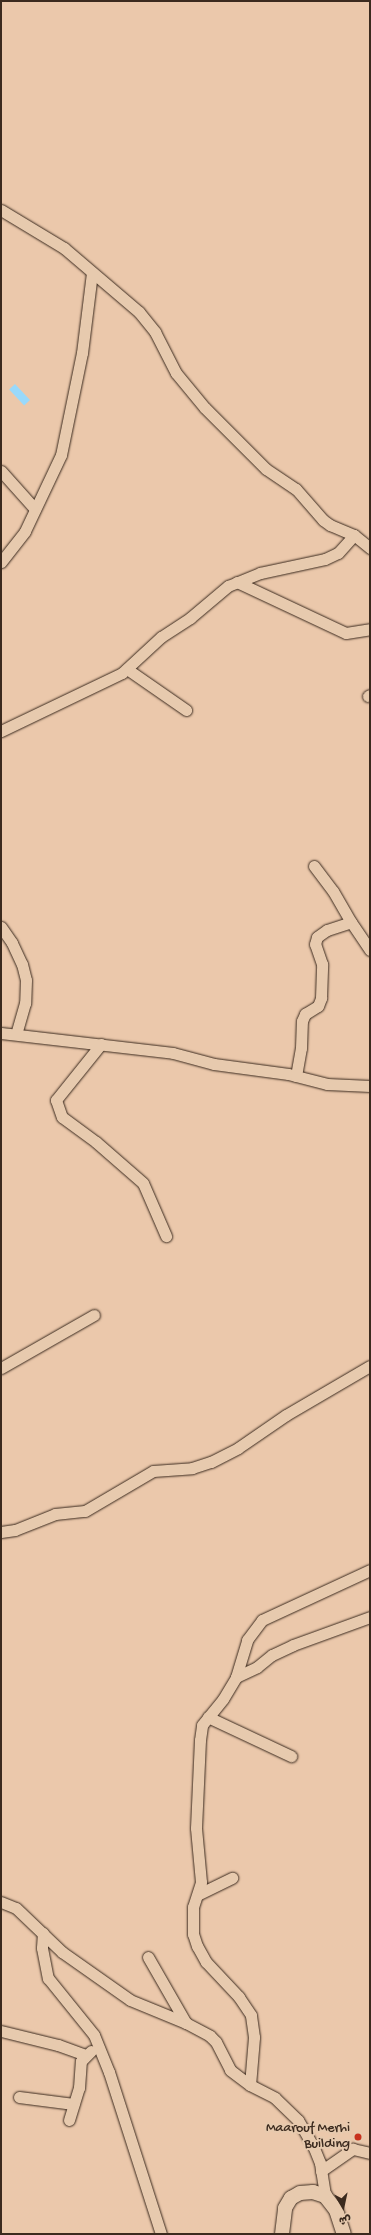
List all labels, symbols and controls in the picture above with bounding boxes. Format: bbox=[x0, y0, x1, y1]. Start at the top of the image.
place label: Maarouf Merhi Building bbox=[266, 2121, 350, 2154]
marker: Maarouf Merhi Building bbox=[353, 2132, 363, 2142]
north arrow bbox=[323, 2187, 363, 2227]
text: ش bbox=[338, 2212, 352, 2226]

